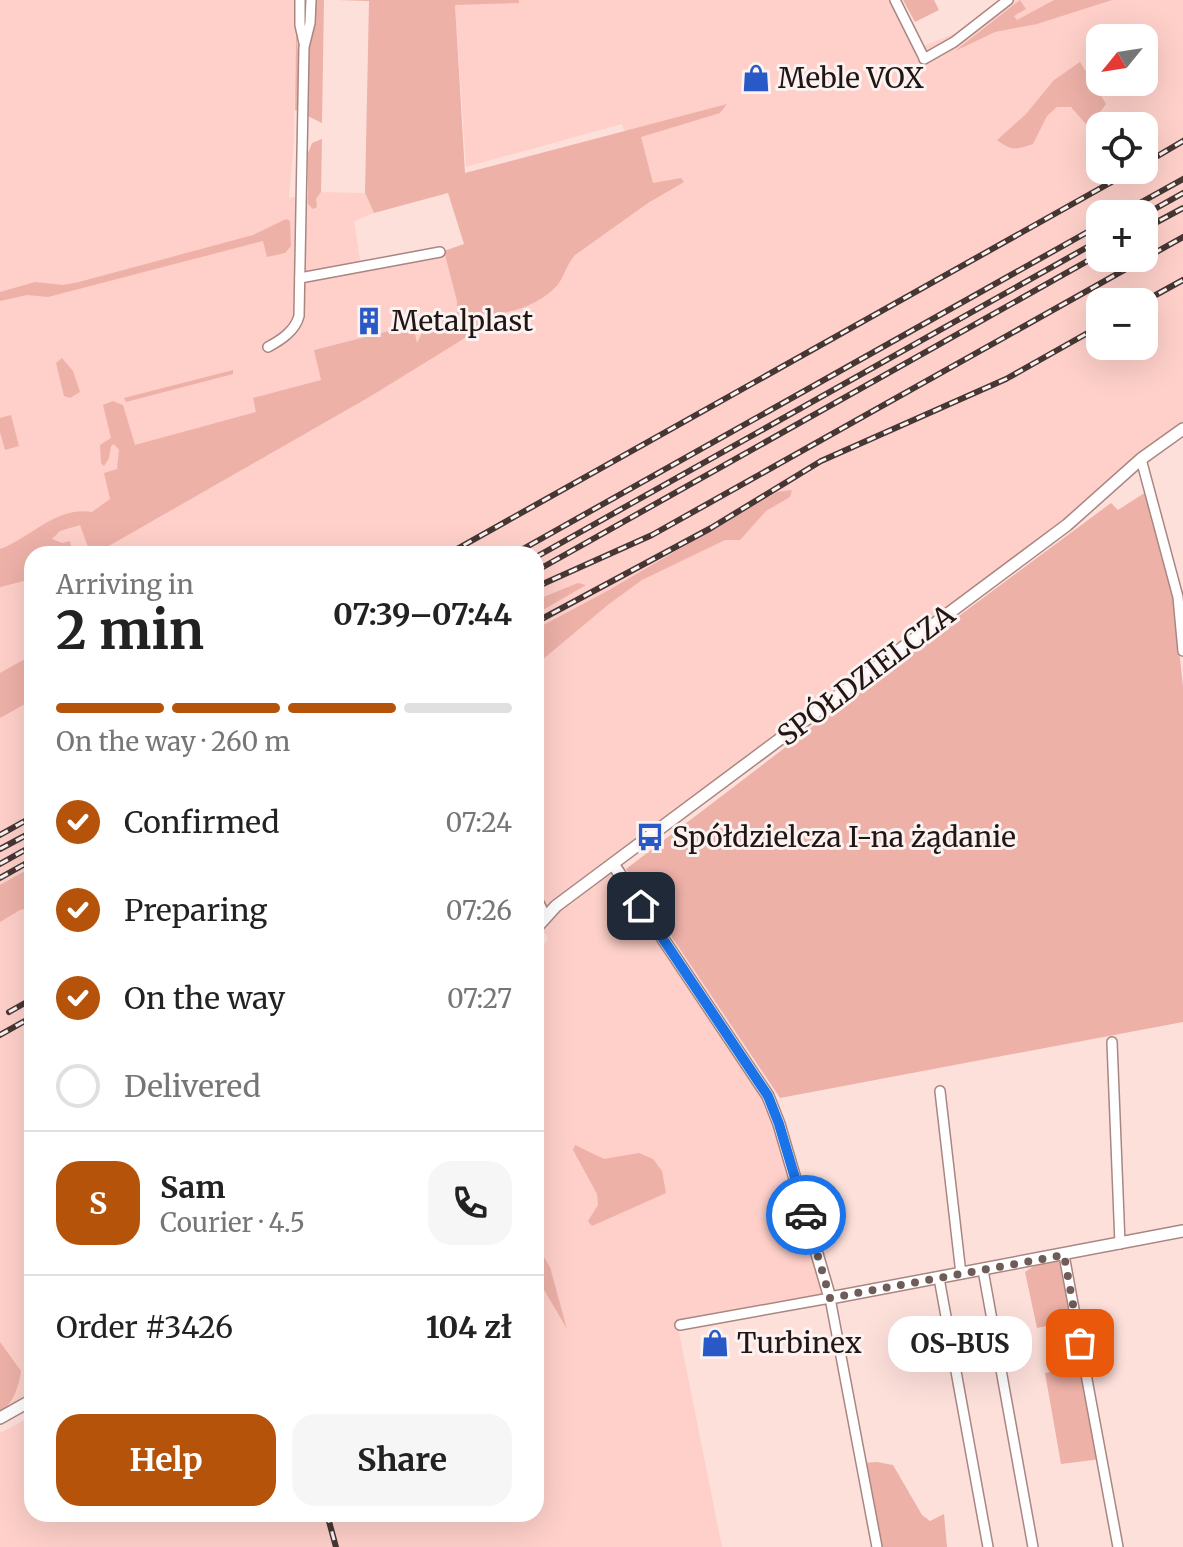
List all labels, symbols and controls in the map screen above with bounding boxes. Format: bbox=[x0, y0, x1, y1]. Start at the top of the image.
north arrow bbox=[1086, 24, 1158, 96]
map controls bbox=[1086, 24, 1158, 360]
place label: Meble VOX bbox=[778, 60, 924, 96]
shop icon: Meble VOX bbox=[741, 63, 771, 93]
button: locate bbox=[1086, 112, 1158, 184]
button: + bbox=[1086, 200, 1158, 272]
button: − bbox=[1086, 288, 1158, 360]
place label: Metalplast bbox=[391, 303, 533, 339]
building icon: Metalplast bbox=[354, 306, 384, 336]
text: Arriving in bbox=[56, 568, 194, 601]
text: 07:39–07:44 bbox=[333, 595, 512, 633]
street label: SPÓŁDZIELCZA bbox=[770, 596, 962, 753]
text: 2 min bbox=[56, 598, 204, 663]
text: On the way · 260 m bbox=[56, 725, 290, 758]
icon: check bbox=[56, 800, 100, 844]
text: Confirmed bbox=[124, 803, 279, 841]
text: 07:24 bbox=[446, 806, 512, 839]
place label: Spółdzielcza I-na żądanie bbox=[672, 819, 1016, 855]
bus stop icon: Spółdzielcza I-na żądanie bbox=[635, 822, 665, 852]
pin bbox=[607, 872, 675, 940]
icon: home bbox=[619, 884, 663, 928]
icon: check bbox=[56, 888, 100, 932]
text: Preparing bbox=[124, 891, 267, 929]
text: 07:26 bbox=[446, 894, 512, 927]
icon: check bbox=[56, 976, 100, 1020]
text: On the way bbox=[124, 979, 285, 1017]
text: 07:27 bbox=[447, 982, 512, 1015]
text: Delivered bbox=[124, 1067, 261, 1105]
button: phone bbox=[428, 1161, 512, 1245]
text: Sam bbox=[160, 1168, 225, 1206]
courier bbox=[766, 1175, 846, 1255]
text: S bbox=[89, 1184, 107, 1222]
icon: car bbox=[784, 1193, 828, 1237]
text: Courier · 4.5 bbox=[160, 1206, 305, 1239]
text: Order #3426 bbox=[56, 1308, 233, 1346]
text: 104 zł bbox=[426, 1308, 512, 1346]
pin bbox=[1046, 1309, 1114, 1377]
callout: OS-BUS bbox=[888, 1315, 1032, 1371]
icon: bag bbox=[1058, 1321, 1102, 1365]
place label: Turbinex bbox=[737, 1325, 862, 1361]
text: OS-BUS bbox=[911, 1327, 1010, 1360]
shop icon: Turbinex bbox=[700, 1328, 730, 1358]
button: Help bbox=[56, 1414, 276, 1506]
button: Share bbox=[292, 1414, 512, 1506]

